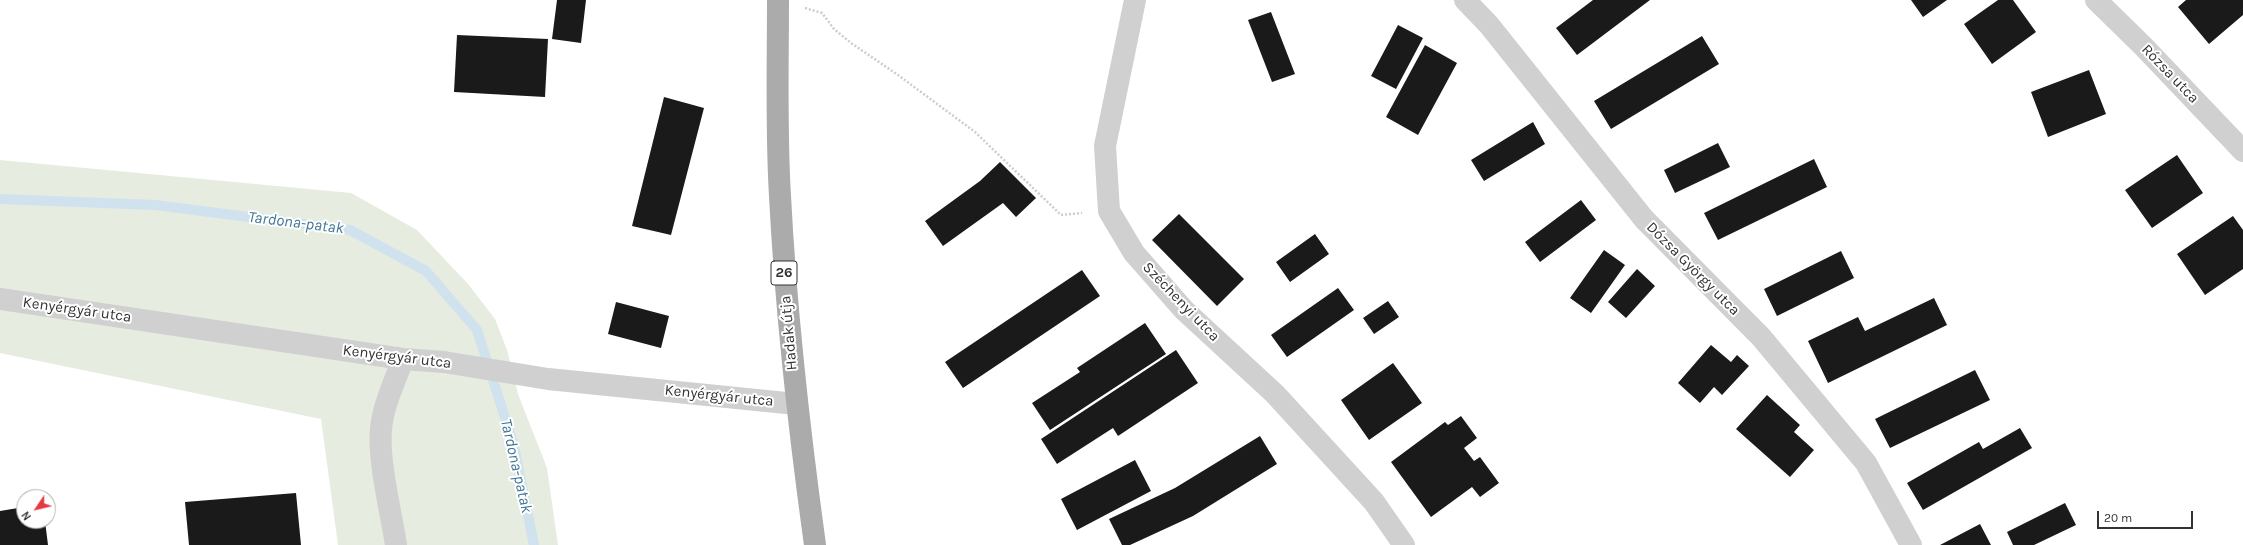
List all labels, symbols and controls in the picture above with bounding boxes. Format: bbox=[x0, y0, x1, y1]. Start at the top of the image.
street label: Rózsa utca bbox=[2138, 41, 2202, 107]
water label: Tardona-patak bbox=[247, 208, 345, 238]
street label: Dózsa György utca bbox=[1642, 218, 1744, 320]
street label: Széchenyi utca bbox=[1139, 259, 1223, 345]
road number: 26 bbox=[771, 261, 797, 285]
street label: Kenyérgyár utca bbox=[22, 293, 132, 327]
street label: Hadak útja bbox=[777, 295, 801, 371]
street label: Kenyérgyár utca bbox=[342, 341, 452, 373]
street label: Kenyérgyár utca bbox=[664, 381, 774, 411]
water label: Tardona-patak bbox=[496, 417, 536, 515]
north arrow bbox=[16, 489, 56, 529]
scale bar bbox=[2099, 503, 2195, 529]
text: N bbox=[19, 509, 34, 523]
text: 20 m bbox=[2104, 511, 2132, 525]

